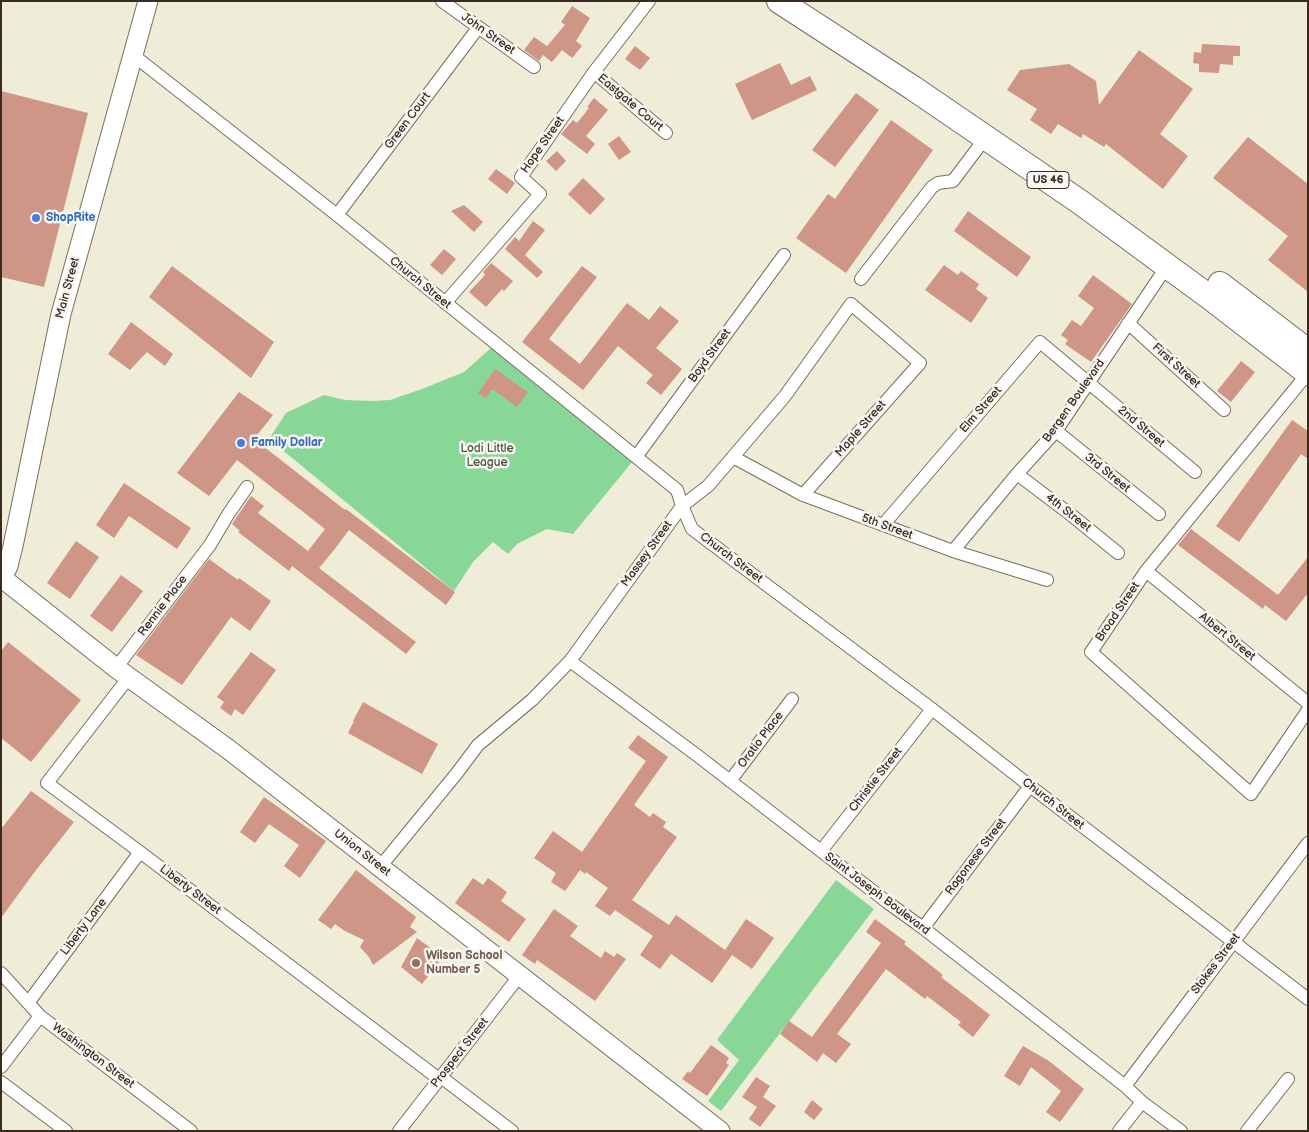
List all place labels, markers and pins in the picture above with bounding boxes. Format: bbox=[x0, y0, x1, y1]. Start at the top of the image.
place label: ShopRite bbox=[46, 211, 95, 225]
marker: ShopRite bbox=[30, 212, 42, 224]
place label: Family Dollar bbox=[251, 436, 323, 450]
marker: Family Dollar bbox=[235, 437, 247, 449]
place label: Wilson School Number 5 bbox=[426, 949, 502, 977]
marker: Wilson School Number 5 bbox=[410, 957, 422, 969]

